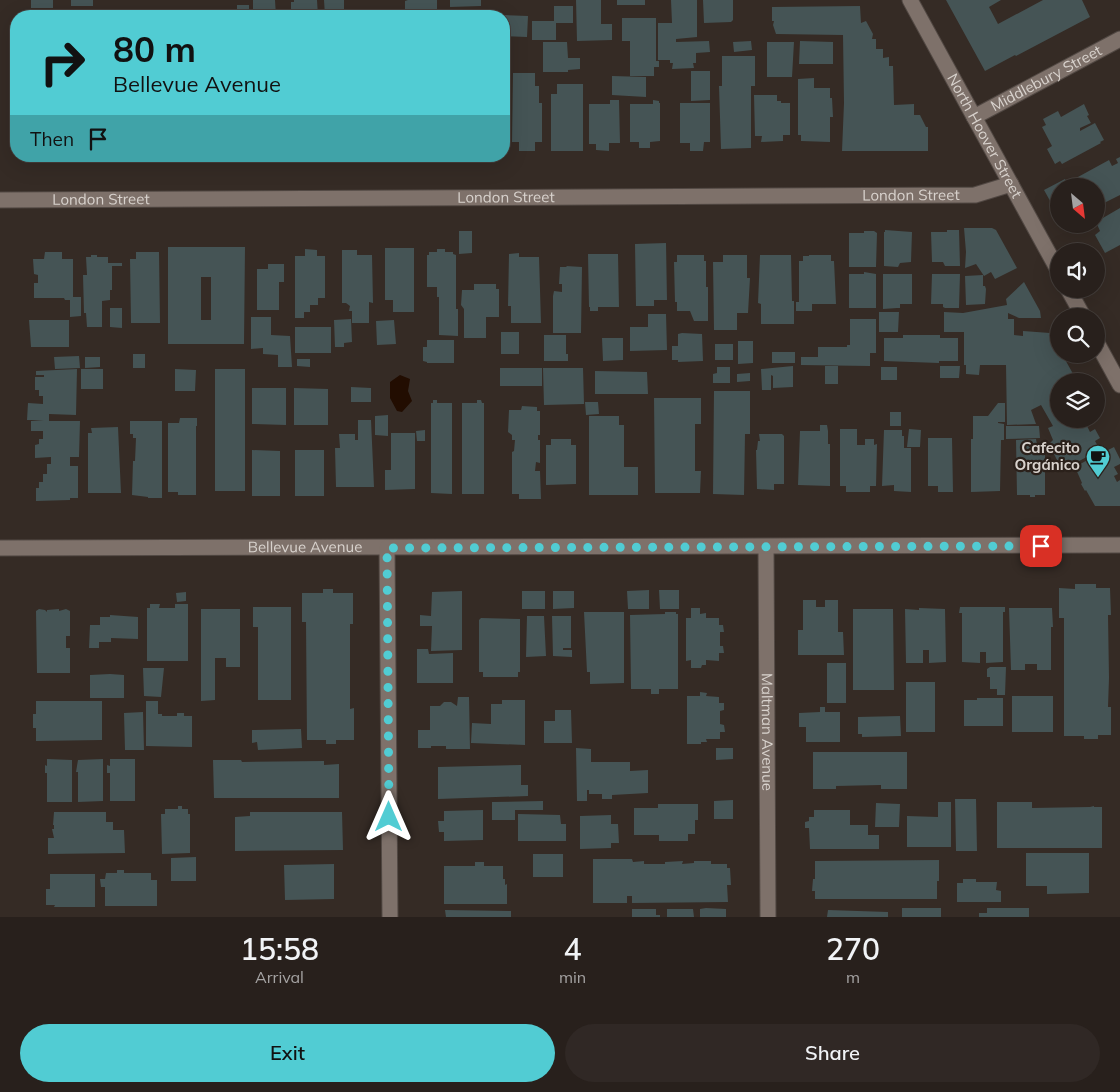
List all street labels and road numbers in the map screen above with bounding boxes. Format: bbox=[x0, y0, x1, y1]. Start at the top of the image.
street label: Middlebury Street bbox=[987, 41, 1105, 115]
street label: North Hoover Street bbox=[943, 70, 1027, 201]
street label: London Street bbox=[862, 185, 960, 205]
street label: London Street bbox=[457, 187, 555, 207]
street label: London Street bbox=[52, 189, 150, 209]
street label: Bellevue Avenue bbox=[248, 537, 362, 556]
street label: Maltman Avenue bbox=[758, 673, 777, 791]

